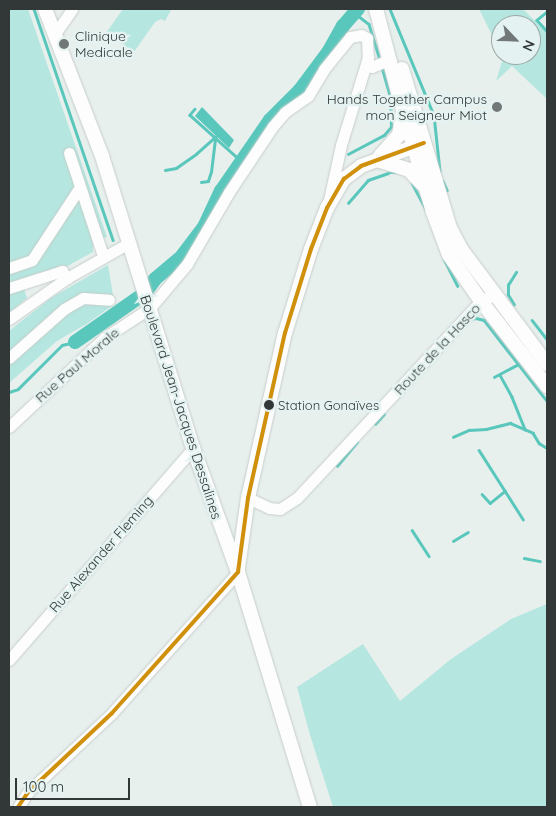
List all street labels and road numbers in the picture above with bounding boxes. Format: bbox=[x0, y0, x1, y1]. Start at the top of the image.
street label: Boulevard Jean-Jacques Dessalines bbox=[137, 293, 225, 521]
street label: Route de la Hasco bbox=[390, 300, 484, 398]
street label: Rue Paul Morale bbox=[32, 324, 122, 406]
street label: Rue Alexander Fleming bbox=[46, 492, 156, 616]

